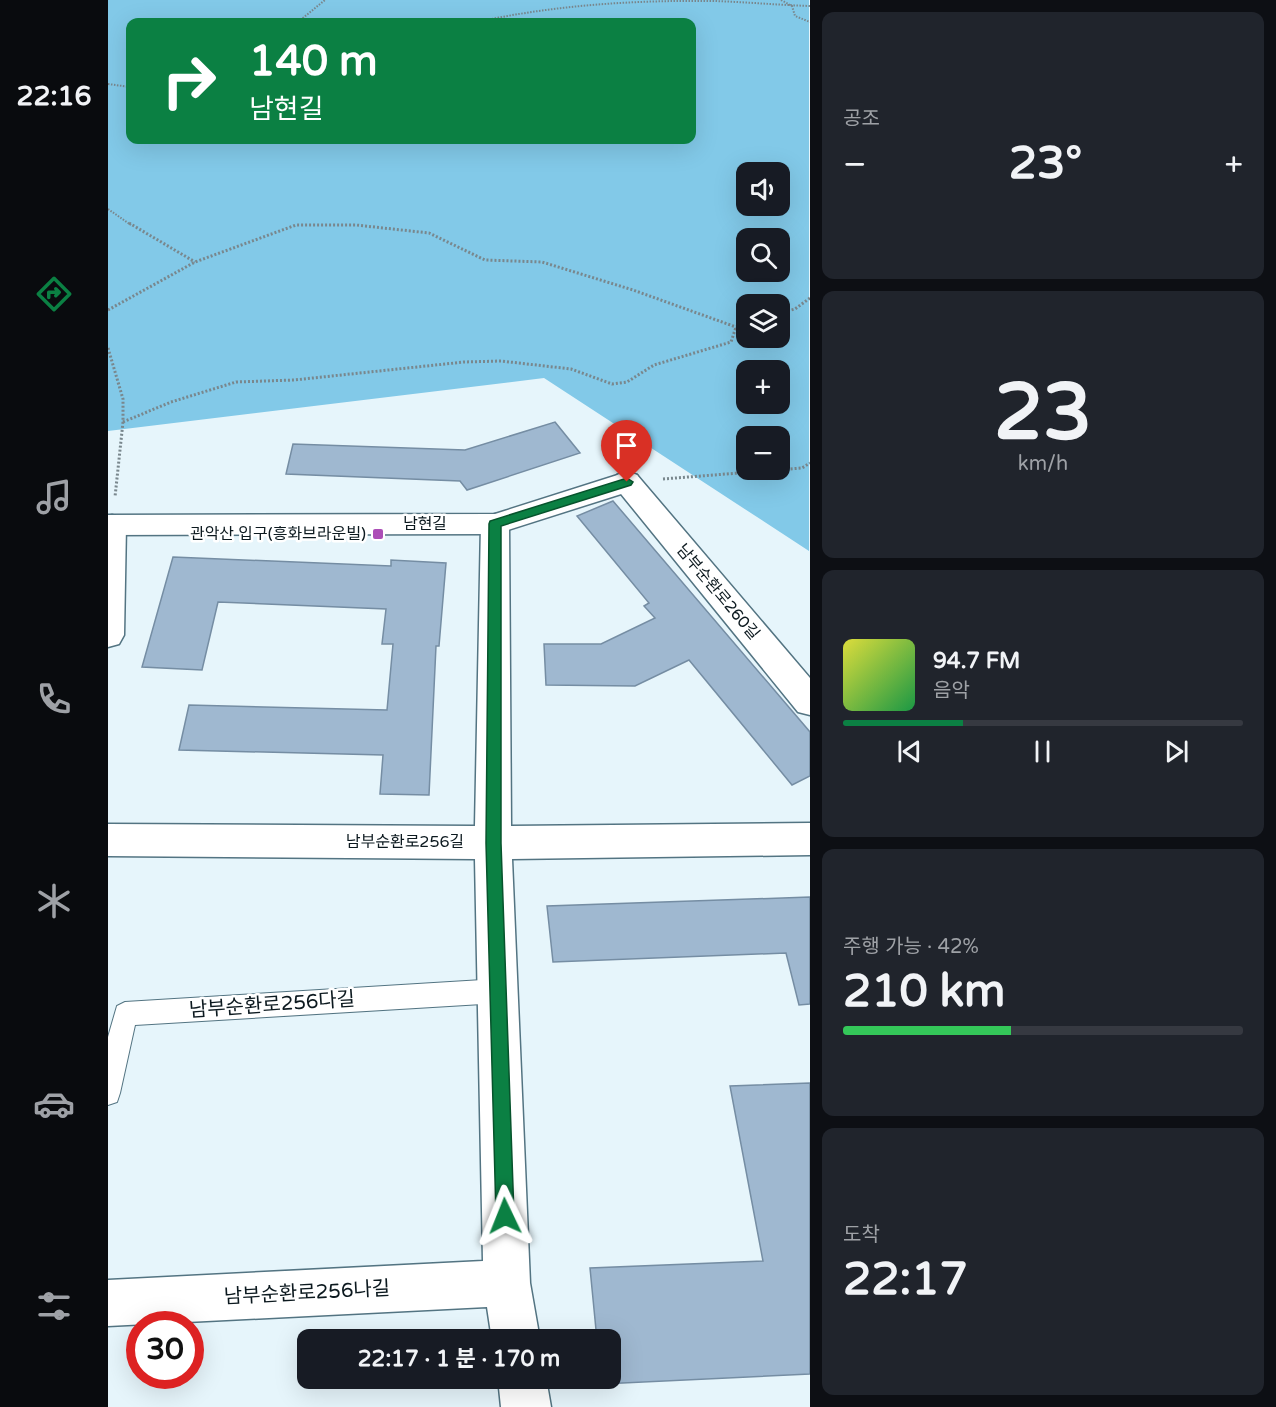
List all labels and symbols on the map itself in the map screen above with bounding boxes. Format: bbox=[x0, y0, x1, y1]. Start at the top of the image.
pin bbox=[601, 420, 652, 482]
street label: 남현길 bbox=[403, 514, 447, 534]
place label: 관악산 입구(흥화브라운빌) bbox=[190, 524, 366, 544]
marker: 관악산 입구(흥화브라운빌) bbox=[371, 527, 385, 541]
street label: 남부순환로260길 bbox=[672, 540, 764, 644]
street label: 남부순환로256길 bbox=[346, 832, 464, 852]
street label: 남부순환로256다길 bbox=[188, 987, 356, 1023]
position arrow bbox=[473, 1184, 537, 1248]
street label: 남부순환로256나길 bbox=[223, 1277, 391, 1309]
speed limit sign: 30 bbox=[126, 1311, 204, 1389]

